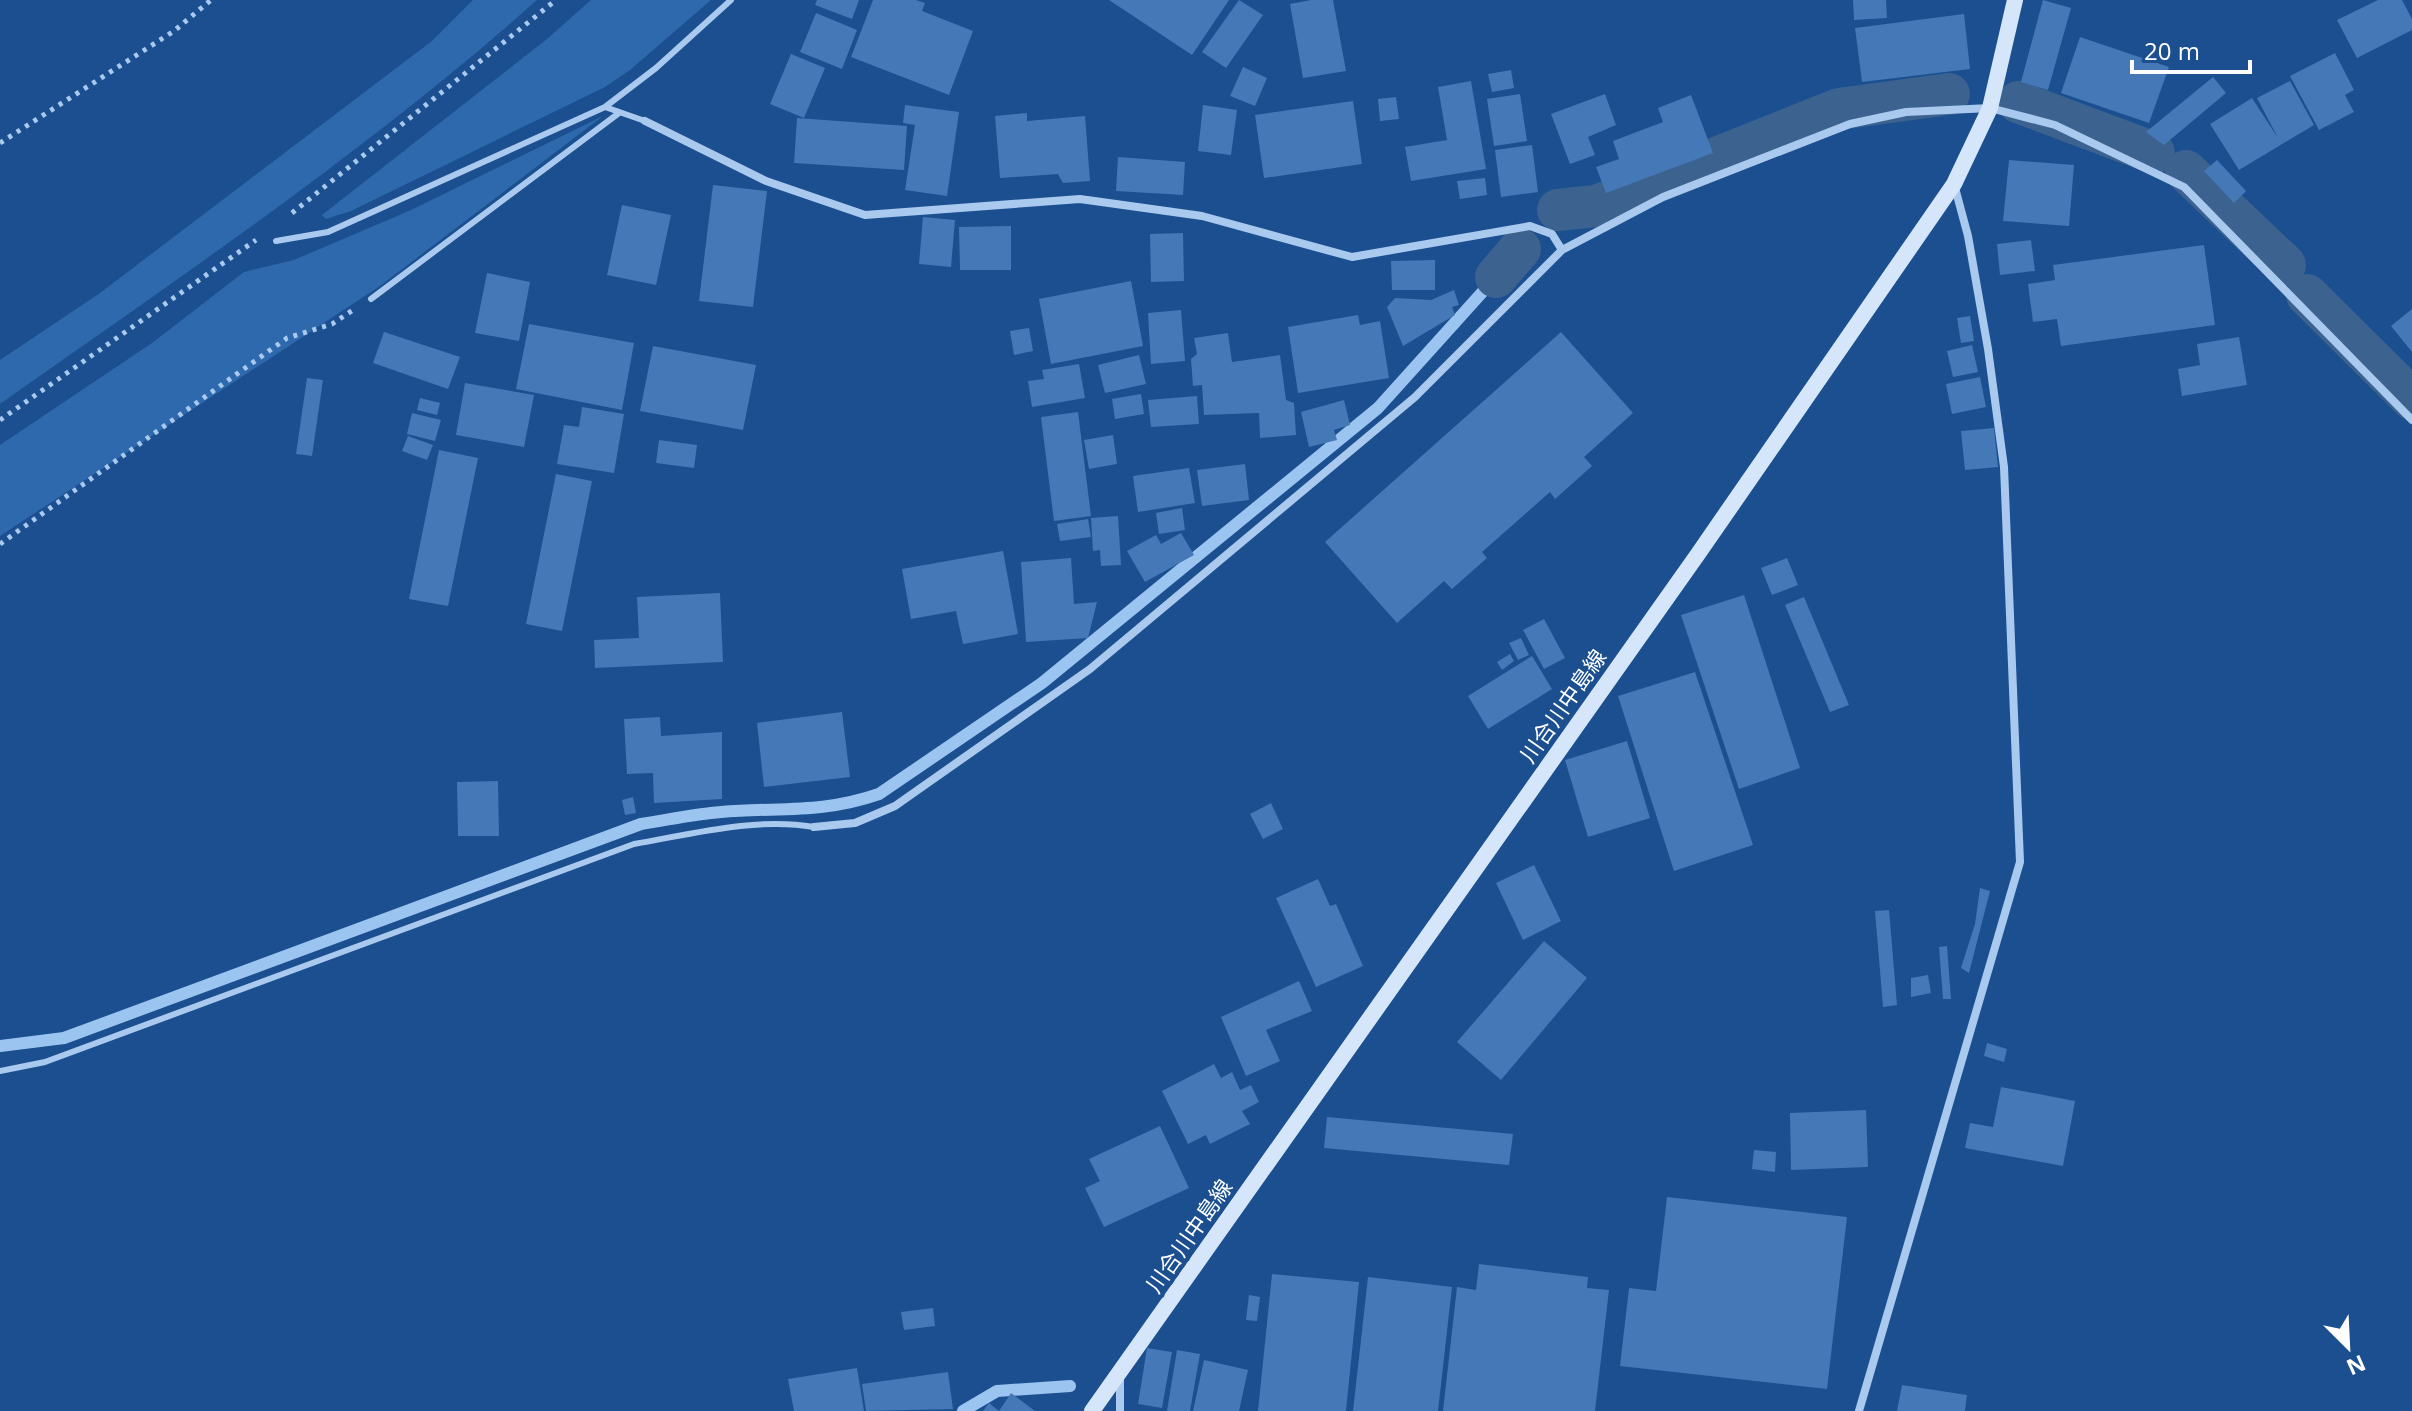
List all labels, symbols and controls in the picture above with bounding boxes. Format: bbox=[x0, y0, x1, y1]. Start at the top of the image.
scale bar bbox=[2132, 24, 2250, 74]
text: 20 m bbox=[2144, 34, 2200, 67]
street label: 川合川中島線 bbox=[1512, 643, 1612, 768]
street label: 川合川中島線 bbox=[1138, 1173, 1238, 1298]
north arrow bbox=[2308, 1307, 2388, 1387]
text: N bbox=[2342, 1349, 2371, 1384]

